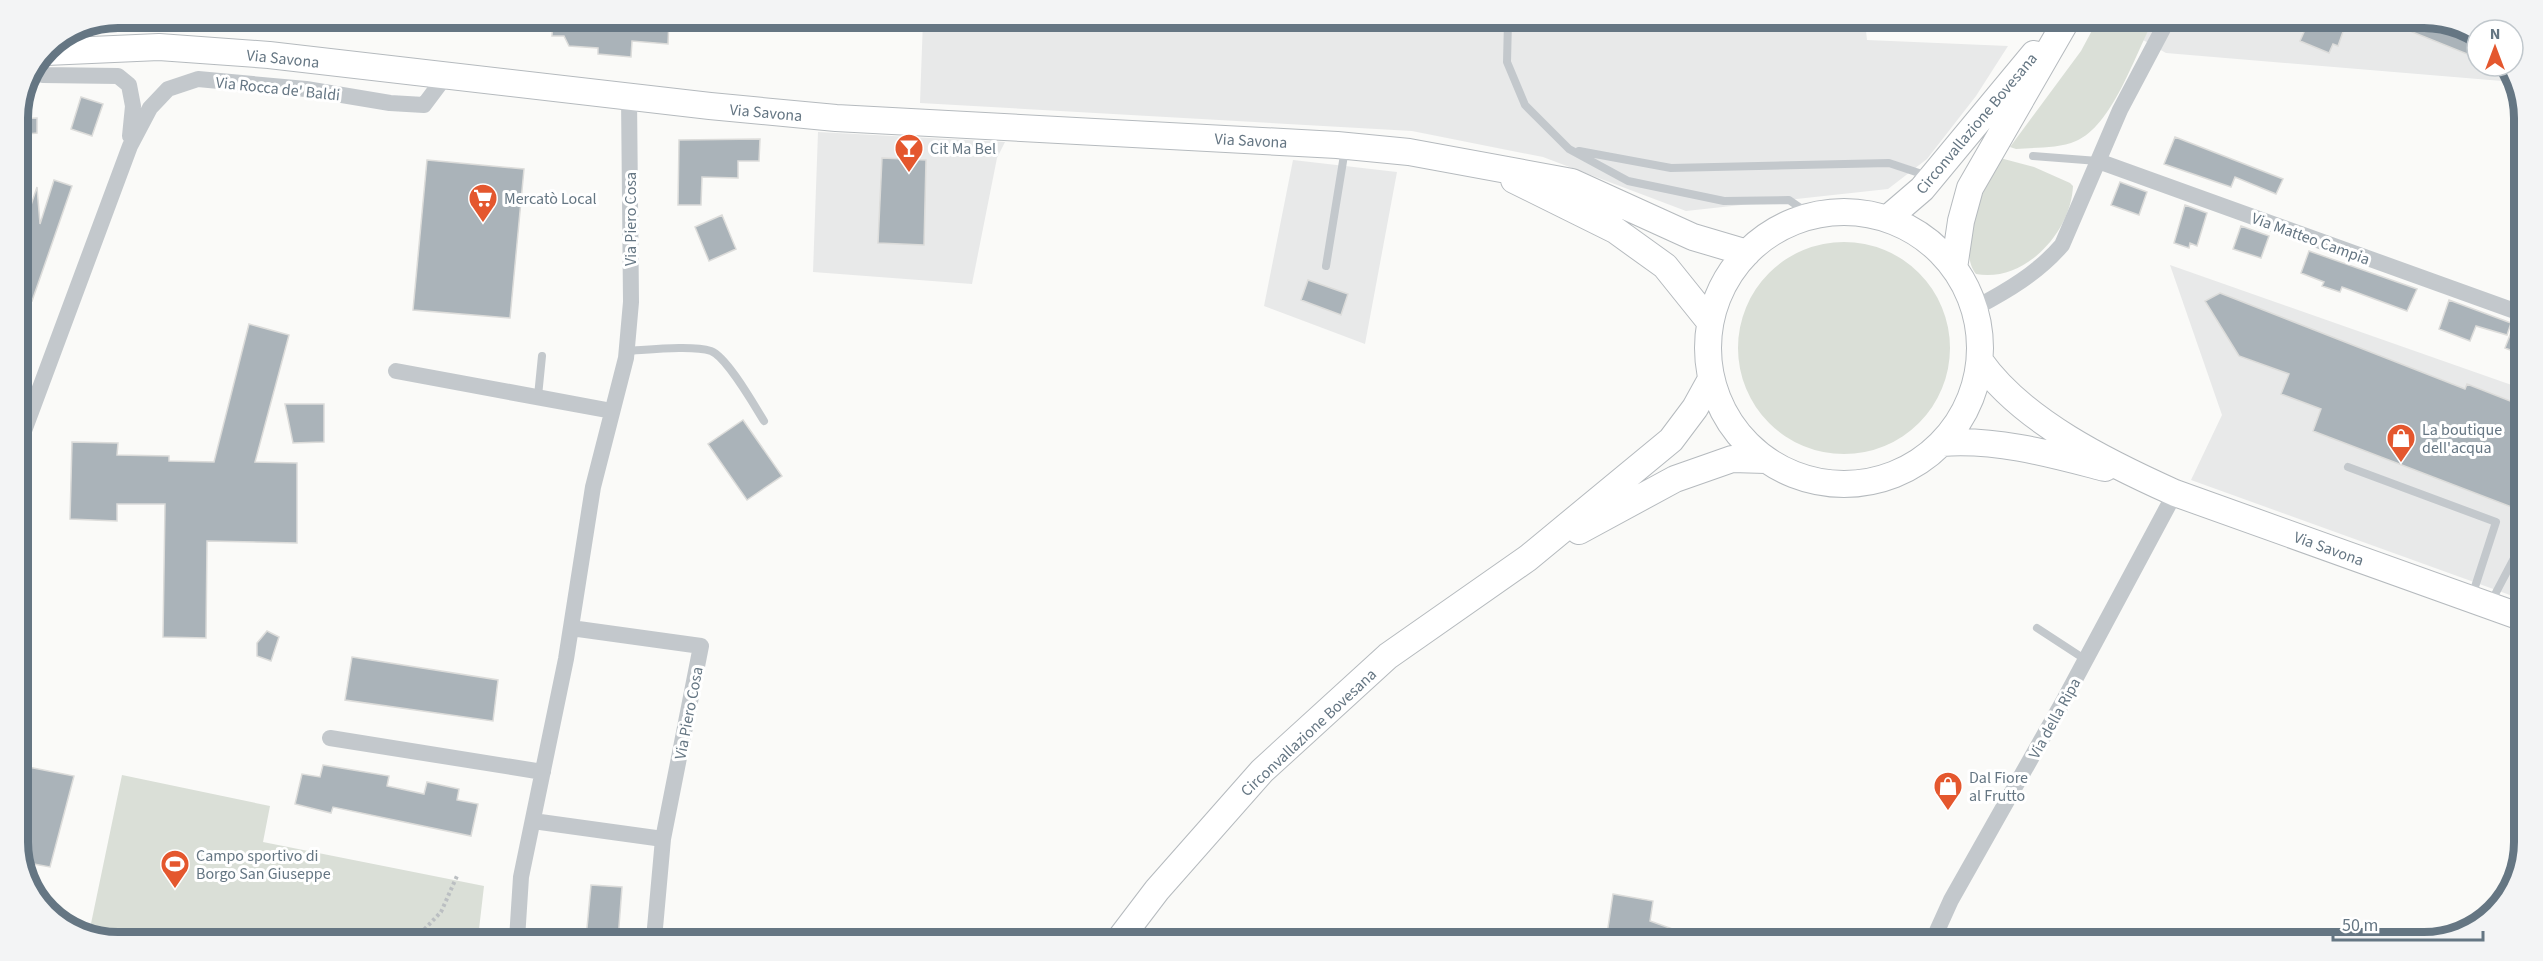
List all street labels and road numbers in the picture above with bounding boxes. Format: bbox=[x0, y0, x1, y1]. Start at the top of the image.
street label: Via Savona bbox=[245, 44, 320, 74]
street label: Circonvallazione Bovesana bbox=[1911, 48, 2043, 199]
street label: Via Rocca de' Baldi bbox=[215, 72, 341, 106]
street label: Via Savona bbox=[729, 99, 803, 127]
street label: Via Savona bbox=[1214, 128, 1288, 154]
street label: Via Piero Cosa bbox=[620, 172, 642, 266]
street label: Via Matteo Campia bbox=[2248, 207, 2373, 271]
street label: Via Savona bbox=[2291, 526, 2367, 572]
street label: Circonvallazione Bovesana bbox=[1236, 664, 1381, 802]
street label: Via Piero Cosa bbox=[669, 665, 709, 762]
street label: Via della Ripa bbox=[2024, 674, 2086, 763]

